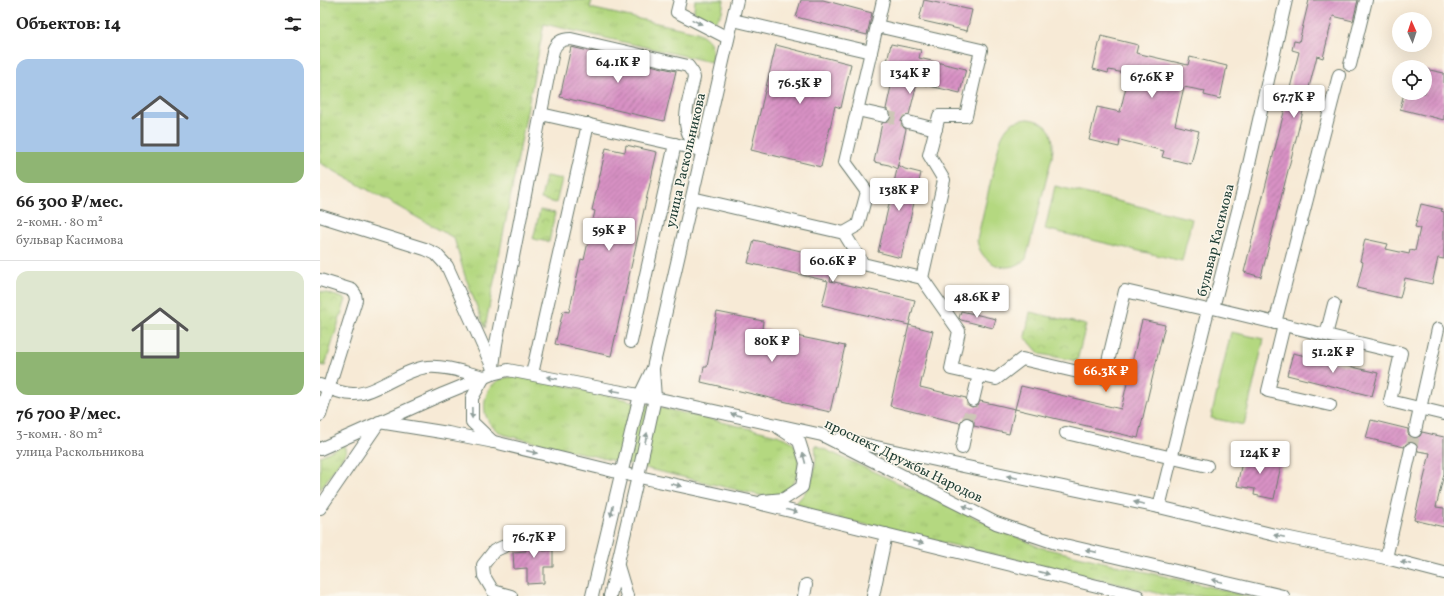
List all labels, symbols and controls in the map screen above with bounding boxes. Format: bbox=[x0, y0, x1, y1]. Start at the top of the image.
north arrow bbox=[1392, 12, 1432, 52]
map controls bbox=[1392, 12, 1432, 100]
text: Объектов: 14 bbox=[16, 13, 121, 36]
icon: filters bbox=[282, 13, 304, 35]
one-way arrow bbox=[691, 19, 703, 25]
pin: 64.1K ₽ bbox=[581, 50, 655, 84]
text: 64.1K ₽ bbox=[596, 54, 640, 72]
button: locate bbox=[1392, 60, 1432, 100]
pin: 134K ₽ bbox=[877, 61, 943, 95]
text: 134K ₽ bbox=[890, 65, 930, 83]
pin: 67.6K ₽ bbox=[1115, 65, 1189, 99]
text: 67.6K ₽ bbox=[1130, 69, 1174, 87]
pin: 76.5K ₽ bbox=[763, 71, 837, 105]
text: 76.5K ₽ bbox=[778, 75, 822, 93]
icon: home bbox=[124, 85, 196, 157]
pin: 67.7K ₽ bbox=[1257, 85, 1331, 119]
text: 67.7K ₽ bbox=[1273, 89, 1315, 107]
street label: улица Раскольникова bbox=[662, 91, 711, 230]
pin: 138K ₽ bbox=[866, 178, 932, 212]
text: 138K ₽ bbox=[879, 182, 919, 200]
street label: бульвар Касимова bbox=[1193, 182, 1240, 299]
text: 66 300 ₽/мес. bbox=[16, 191, 123, 214]
text: 2-комн. · 80 m² bbox=[16, 214, 103, 232]
pin: 59K ₽ bbox=[581, 218, 637, 252]
text: 59K ₽ bbox=[592, 222, 626, 240]
text: бульвар Касимова bbox=[16, 232, 123, 250]
pin: 60.6K ₽ bbox=[796, 249, 870, 283]
text: 60.6K ₽ bbox=[810, 253, 856, 271]
pin: 48.6K ₽ bbox=[940, 285, 1014, 319]
text: 48.6K ₽ bbox=[954, 289, 1000, 307]
icon: home bbox=[124, 297, 196, 369]
pin: 80K ₽ bbox=[744, 329, 800, 363]
text: 80K ₽ bbox=[754, 333, 790, 351]
pin: 51.2K ₽ bbox=[1296, 340, 1370, 374]
text: 51.2K ₽ bbox=[1312, 344, 1354, 362]
pin: 66.3K ₽ bbox=[1069, 359, 1143, 393]
text: 66.3K ₽ bbox=[1083, 363, 1129, 381]
one-way arrow bbox=[546, 375, 558, 381]
one-way arrow bbox=[609, 388, 621, 394]
text: 76 700 ₽/мес. bbox=[16, 403, 121, 426]
one-way arrow bbox=[469, 407, 475, 420]
one-way arrow bbox=[729, 412, 742, 418]
street label: проспект Дружбы Народов bbox=[821, 415, 986, 508]
text: 3-комн. · 80 m² bbox=[16, 426, 103, 444]
one-way arrow bbox=[644, 432, 650, 444]
pin: 124K ₽ bbox=[1227, 441, 1293, 475]
text: улица Раскольникова bbox=[16, 444, 144, 462]
text: 124K ₽ bbox=[1240, 445, 1280, 463]
one-way arrow bbox=[526, 449, 538, 455]
one-way arrow bbox=[801, 452, 807, 464]
one-way arrow bbox=[1006, 473, 1018, 479]
one-way arrow bbox=[670, 483, 683, 489]
one-way arrow bbox=[1133, 500, 1145, 506]
one-way arrow bbox=[608, 505, 614, 517]
one-way arrow bbox=[963, 505, 974, 512]
one-way arrow bbox=[786, 509, 798, 515]
pin: 76.7K ₽ bbox=[497, 525, 571, 559]
text: 76.7K ₽ bbox=[512, 529, 556, 547]
one-way arrow bbox=[1273, 533, 1285, 539]
one-way arrow bbox=[912, 540, 924, 546]
one-way arrow bbox=[1084, 548, 1097, 554]
one-way arrow bbox=[1400, 560, 1412, 566]
one-way arrow bbox=[1039, 570, 1051, 576]
one-way arrow bbox=[1211, 577, 1223, 583]

